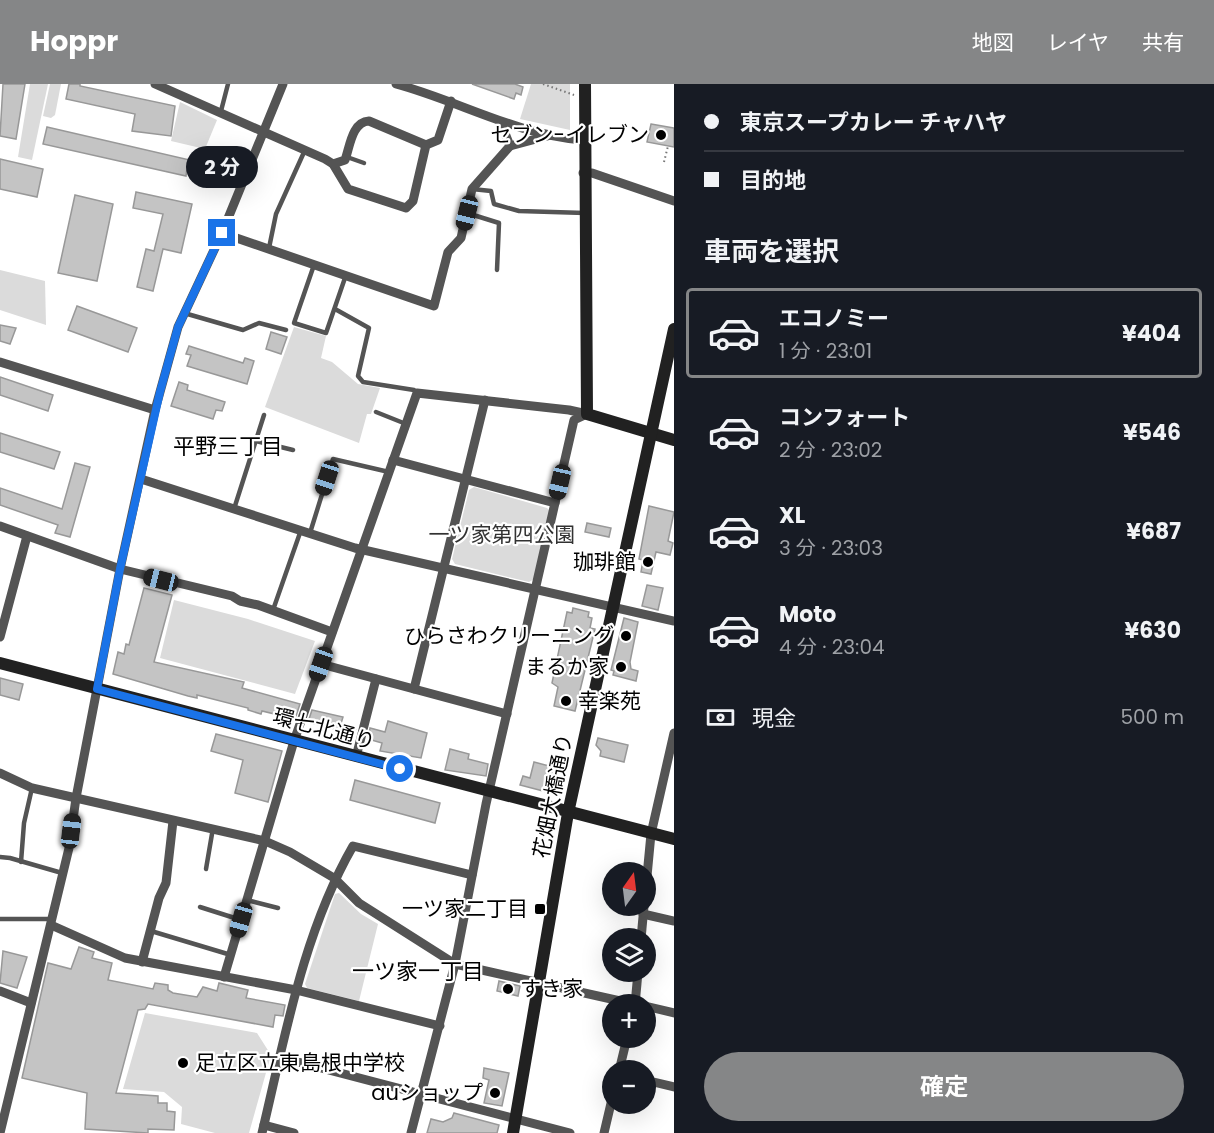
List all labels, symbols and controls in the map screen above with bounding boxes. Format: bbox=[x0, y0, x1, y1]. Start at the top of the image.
text: Hoppr bbox=[30, 22, 118, 61]
text: 地図 bbox=[972, 28, 1014, 57]
text: レイヤ bbox=[1047, 28, 1109, 57]
text: 共有 bbox=[1142, 28, 1184, 57]
text: 東京スープカレー チャハヤ bbox=[740, 107, 1007, 138]
place label: セブン-イレブン bbox=[490, 120, 649, 149]
marker: セブン-イレブン bbox=[654, 128, 668, 142]
callout: 2 分 bbox=[186, 146, 258, 188]
text: 2 分 bbox=[204, 153, 240, 181]
text: 目的地 bbox=[740, 165, 806, 196]
car bbox=[454, 193, 480, 233]
route end bbox=[208, 219, 235, 246]
text: 車両を選択 bbox=[704, 233, 839, 270]
text: エコノミー bbox=[779, 303, 889, 334]
icon: car bbox=[707, 306, 761, 360]
text: ¥404 bbox=[1122, 318, 1181, 349]
text: 1 分 · 23:01 bbox=[779, 337, 872, 365]
text: コンフォート bbox=[779, 402, 910, 433]
icon: car bbox=[707, 405, 761, 459]
text: ¥546 bbox=[1123, 417, 1181, 448]
district label: 平野三丁目 bbox=[173, 431, 283, 462]
text: 2 分 · 23:02 bbox=[779, 436, 882, 464]
car bbox=[313, 458, 341, 498]
car bbox=[547, 462, 573, 502]
text: XL bbox=[779, 500, 805, 531]
icon: car bbox=[707, 504, 761, 558]
text: ¥687 bbox=[1126, 516, 1181, 547]
park label: 一ツ家第四公園 bbox=[429, 520, 576, 549]
text: 3 分 · 23:03 bbox=[779, 534, 883, 562]
place label: 珈琲館 bbox=[573, 547, 636, 576]
marker: 珈琲館 bbox=[641, 555, 655, 569]
car bbox=[141, 567, 181, 593]
text: Moto bbox=[779, 599, 836, 630]
icon: car bbox=[707, 603, 761, 657]
text: ¥630 bbox=[1125, 615, 1181, 646]
place label: ひらさわクリーニング bbox=[404, 621, 614, 650]
marker: ひらさわクリーニング bbox=[619, 629, 633, 643]
text: 4 分 · 23:04 bbox=[779, 633, 885, 661]
car bbox=[307, 644, 335, 684]
place label: まるか家 bbox=[525, 652, 609, 681]
marker: まるか家 bbox=[614, 660, 628, 674]
place label: 幸楽苑 bbox=[578, 686, 641, 715]
marker: 幸楽苑 bbox=[559, 694, 573, 708]
street label: 環七北通り bbox=[270, 701, 379, 756]
icon: cash bbox=[704, 701, 737, 734]
text: 現金 bbox=[752, 703, 796, 734]
text: 500 m bbox=[1120, 703, 1184, 731]
street label: 花畑大橋通り bbox=[526, 731, 579, 861]
route start bbox=[386, 755, 413, 782]
car bbox=[60, 812, 82, 850]
north arrow bbox=[602, 862, 656, 916]
map controls bbox=[602, 862, 656, 1114]
place label: 一ツ家二丁目 bbox=[402, 894, 528, 923]
car bbox=[227, 900, 255, 940]
marker: 一ツ家二丁目 bbox=[533, 902, 547, 916]
button: layers bbox=[602, 928, 656, 982]
district label: 一ツ家一丁目 bbox=[352, 956, 484, 987]
place label: すき家 bbox=[520, 974, 583, 1003]
marker: すき家 bbox=[501, 982, 515, 996]
button: + bbox=[602, 994, 656, 1048]
place label: 足立区立東島根中学校 bbox=[195, 1048, 405, 1077]
button: 確定 bbox=[704, 1052, 1184, 1121]
marker: 足立区立東島根中学校 bbox=[176, 1056, 190, 1070]
button: − bbox=[602, 1060, 656, 1114]
place label: auショップ bbox=[371, 1078, 483, 1107]
marker: auショップ bbox=[488, 1086, 502, 1100]

